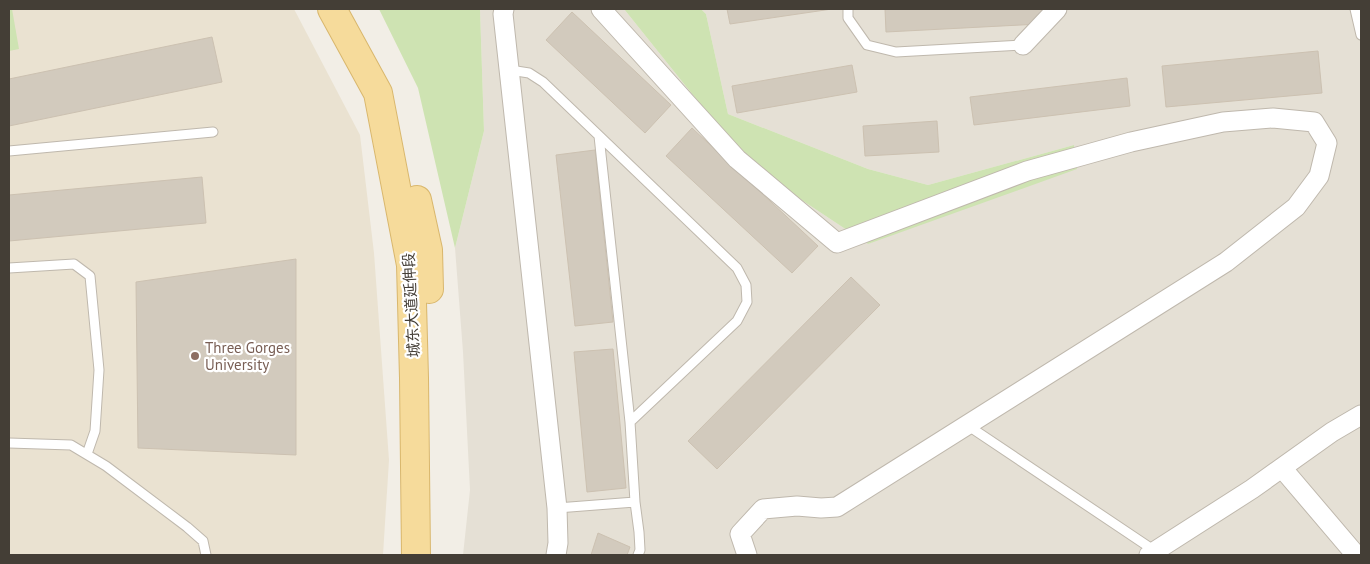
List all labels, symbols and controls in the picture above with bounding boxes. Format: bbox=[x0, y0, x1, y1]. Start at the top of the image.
street label: 城东大道延伸段 bbox=[399, 252, 423, 358]
place label: Three Gorges University bbox=[205, 338, 290, 374]
marker: Three Gorges University bbox=[189, 350, 201, 362]

